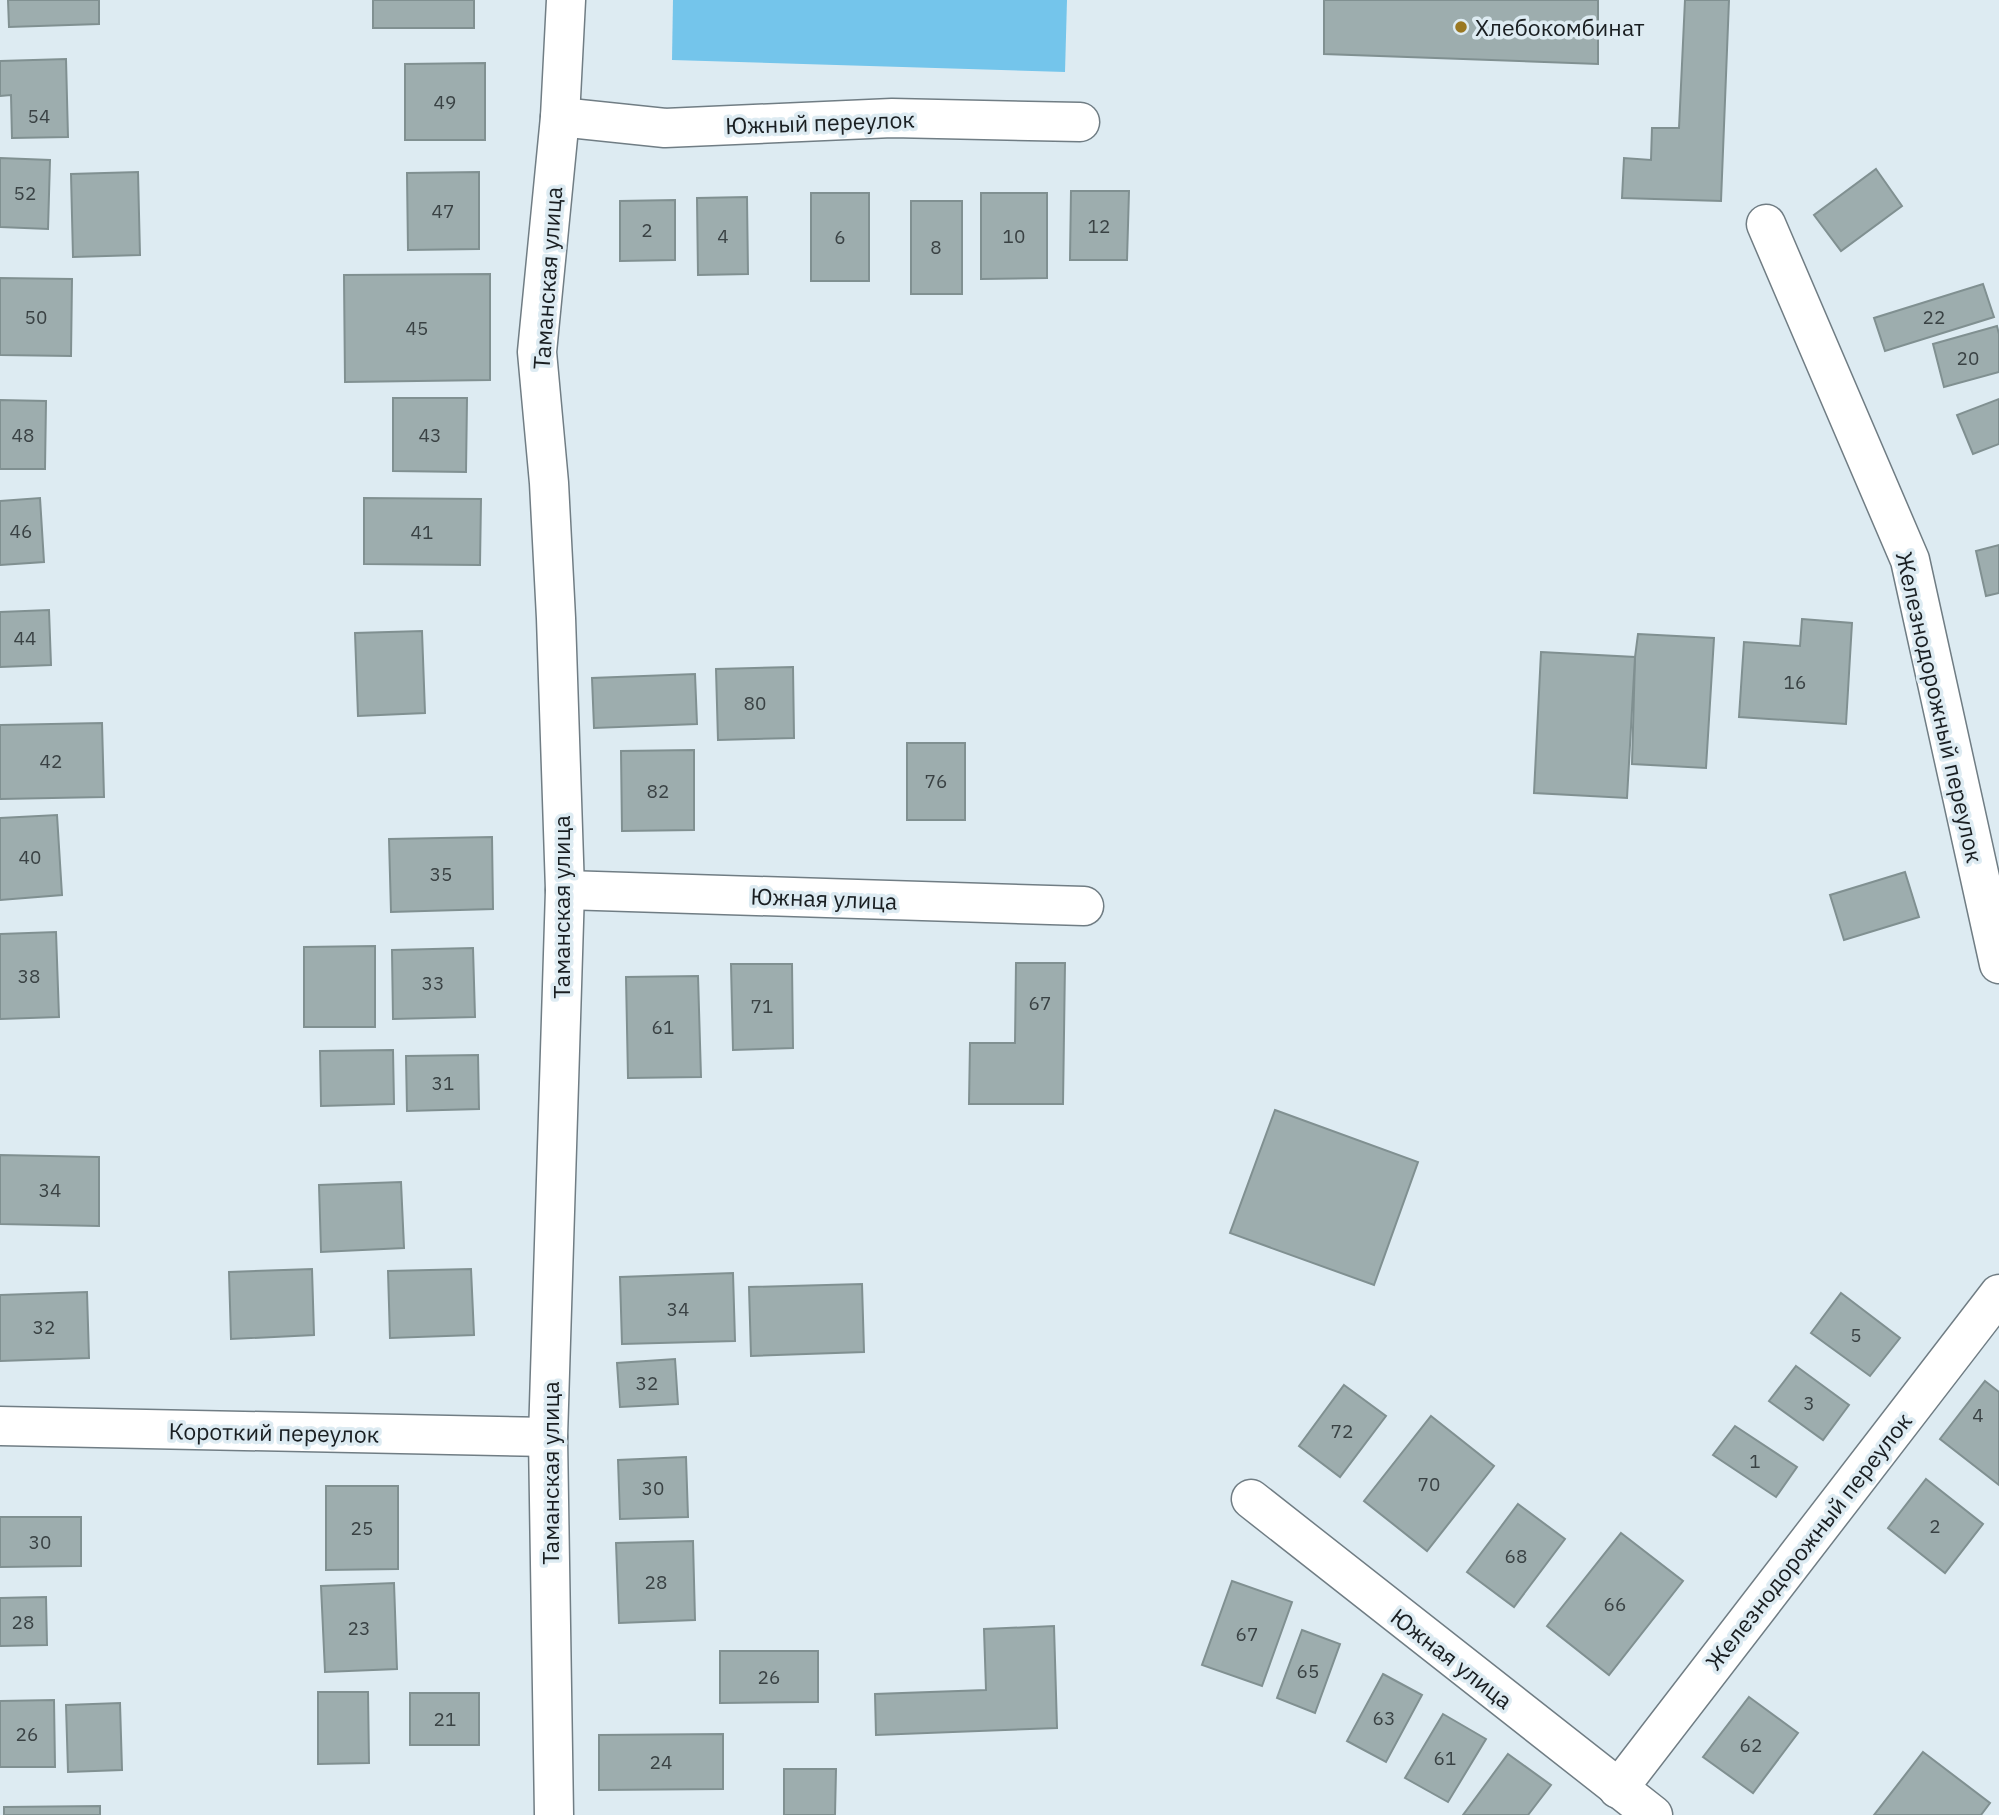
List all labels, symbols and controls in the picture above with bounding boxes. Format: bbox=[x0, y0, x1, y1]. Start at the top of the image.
place label: Хлебокомбинат bbox=[1475, 12, 1645, 42]
marker: Хлебокомбинат bbox=[1453, 19, 1469, 35]
house number: 49 bbox=[434, 90, 456, 114]
house number: 54 bbox=[28, 104, 50, 128]
street label: Южный переулок bbox=[725, 104, 915, 140]
house number: 52 bbox=[14, 181, 36, 205]
street label: Таманская улица bbox=[526, 185, 568, 371]
house number: 47 bbox=[432, 199, 454, 223]
house number: 12 bbox=[1088, 214, 1110, 238]
house number: 2 bbox=[641, 218, 653, 242]
house number: 4 bbox=[717, 224, 729, 248]
house number: 10 bbox=[1003, 224, 1025, 248]
house number: 6 bbox=[834, 225, 846, 249]
house number: 8 bbox=[930, 235, 942, 259]
house number: 50 bbox=[25, 305, 47, 329]
house number: 22 bbox=[1923, 305, 1945, 329]
house number: 45 bbox=[406, 316, 428, 340]
house number: 20 bbox=[1957, 346, 1979, 370]
house number: 48 bbox=[12, 423, 34, 447]
house number: 43 bbox=[419, 423, 441, 447]
house number: 46 bbox=[10, 519, 32, 543]
house number: 41 bbox=[411, 520, 433, 544]
street label: Железнодорожный переулок bbox=[1890, 548, 1990, 866]
house number: 44 bbox=[14, 626, 36, 650]
house number: 16 bbox=[1784, 670, 1806, 694]
house number: 80 bbox=[744, 691, 766, 715]
house number: 42 bbox=[40, 749, 62, 773]
house number: 76 bbox=[925, 769, 947, 793]
house number: 82 bbox=[647, 779, 669, 803]
street label: Таманская улица bbox=[546, 815, 576, 999]
house number: 40 bbox=[19, 845, 41, 869]
house number: 35 bbox=[430, 862, 452, 886]
street label: Южная улица bbox=[750, 880, 898, 916]
house number: 38 bbox=[18, 964, 40, 988]
house number: 33 bbox=[422, 971, 444, 995]
house number: 67 bbox=[1029, 991, 1051, 1015]
house number: 71 bbox=[751, 994, 773, 1018]
house number: 61 bbox=[652, 1015, 674, 1039]
house number: 31 bbox=[432, 1071, 454, 1095]
house number: 34 bbox=[39, 1178, 61, 1202]
house number: 34 bbox=[667, 1297, 689, 1321]
house number: 32 bbox=[33, 1315, 55, 1339]
house number: 5 bbox=[1850, 1323, 1862, 1347]
house number: 32 bbox=[636, 1371, 658, 1395]
street label: Таманская улица bbox=[535, 1381, 565, 1565]
house number: 3 bbox=[1803, 1391, 1815, 1415]
house number: 4 bbox=[1972, 1403, 1984, 1427]
street label: Железнодорожный переулок bbox=[1698, 1406, 1918, 1676]
street label: Короткий переулок bbox=[168, 1415, 380, 1449]
house number: 72 bbox=[1331, 1419, 1353, 1443]
house number: 1 bbox=[1749, 1449, 1761, 1473]
house number: 70 bbox=[1418, 1472, 1440, 1496]
house number: 30 bbox=[642, 1476, 664, 1500]
house number: 2 bbox=[1929, 1514, 1941, 1538]
house number: 25 bbox=[351, 1516, 373, 1540]
house number: 30 bbox=[29, 1530, 51, 1554]
house number: 68 bbox=[1505, 1544, 1527, 1568]
house number: 28 bbox=[645, 1570, 667, 1594]
house number: 66 bbox=[1604, 1592, 1626, 1616]
street label: Южная улица bbox=[1385, 1601, 1519, 1715]
house number: 28 bbox=[12, 1610, 34, 1634]
house number: 23 bbox=[348, 1616, 370, 1640]
house number: 67 bbox=[1236, 1622, 1258, 1646]
house number: 65 bbox=[1297, 1659, 1319, 1683]
house number: 26 bbox=[758, 1665, 780, 1689]
house number: 63 bbox=[1373, 1706, 1395, 1730]
house number: 21 bbox=[434, 1707, 456, 1731]
house number: 26 bbox=[16, 1722, 38, 1746]
house number: 62 bbox=[1740, 1733, 1762, 1757]
house number: 61 bbox=[1434, 1746, 1456, 1770]
house number: 24 bbox=[650, 1750, 672, 1774]

